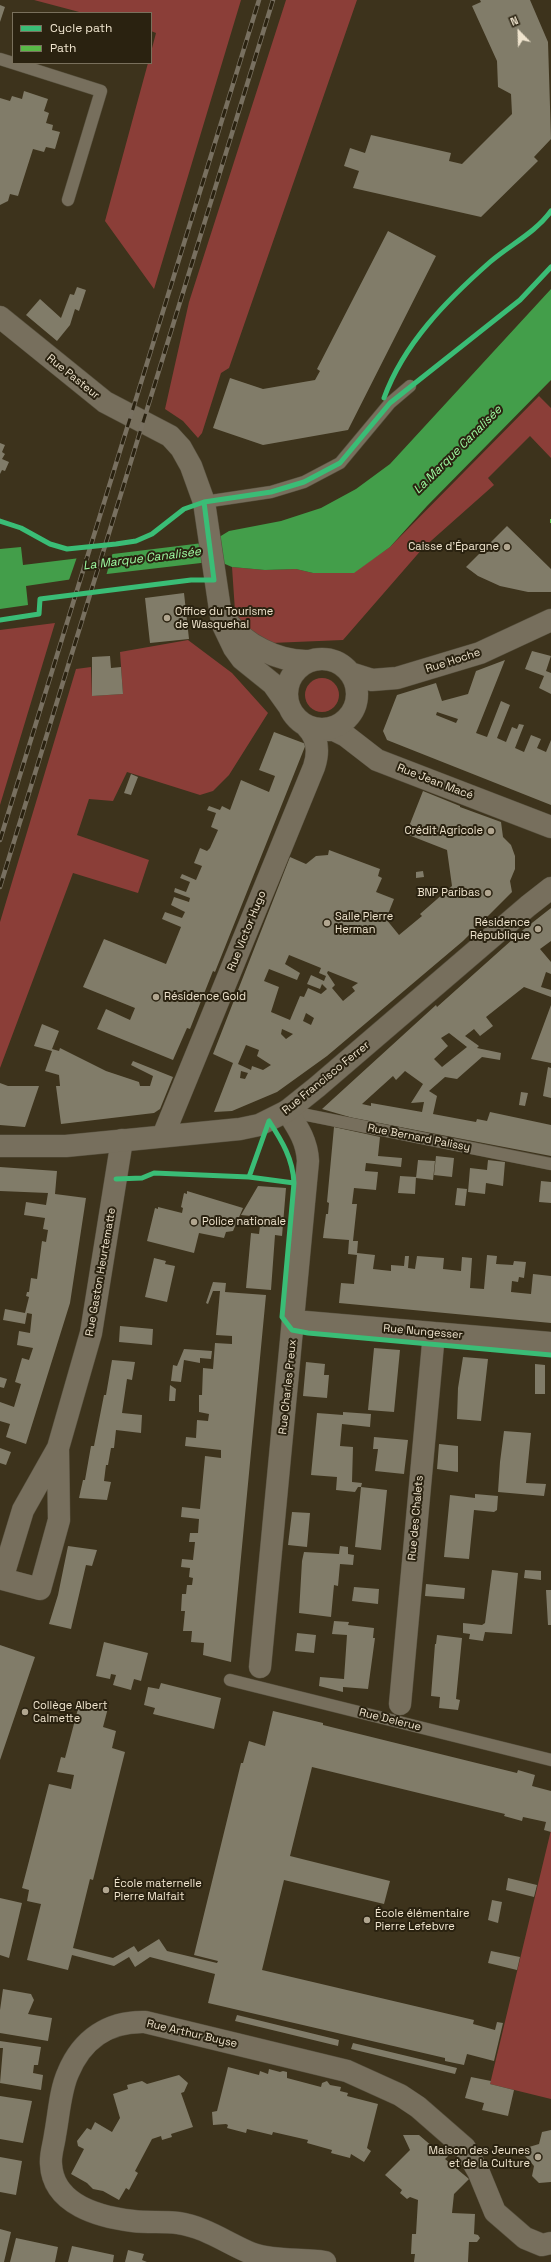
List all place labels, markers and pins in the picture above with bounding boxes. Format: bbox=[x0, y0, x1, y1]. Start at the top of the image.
place label: Caisse d'Épargne bbox=[408, 540, 499, 554]
marker: Caisse d'Épargne bbox=[502, 542, 512, 552]
place label: Office du Tourisme de Wasquehal bbox=[175, 605, 273, 631]
marker: Office du Tourisme de Wasquehal bbox=[162, 613, 172, 623]
place label: Crédit Agricole bbox=[404, 824, 483, 838]
marker: Crédit Agricole bbox=[486, 826, 496, 836]
place label: BNP Paribas bbox=[417, 886, 480, 900]
marker: BNP Paribas bbox=[483, 888, 493, 898]
place label: Salle Pierre Herman bbox=[335, 910, 393, 936]
place label: Résidence République bbox=[470, 916, 530, 942]
marker: Salle Pierre Herman bbox=[322, 918, 332, 928]
marker: Résidence République bbox=[533, 924, 543, 934]
place label: Résidence Gold bbox=[164, 990, 246, 1004]
marker: Résidence Gold bbox=[151, 992, 161, 1002]
place label: Police nationale bbox=[202, 1215, 286, 1229]
marker: Police nationale bbox=[189, 1217, 199, 1227]
place label: Collège Albert Calmette bbox=[33, 1699, 108, 1725]
marker: Collège Albert Calmette bbox=[20, 1707, 30, 1717]
place label: École maternelle Pierre Malfait bbox=[114, 1877, 202, 1903]
marker: École maternelle Pierre Malfait bbox=[101, 1885, 111, 1895]
place label: École élémentaire Pierre Lefebvre bbox=[375, 1907, 469, 1933]
marker: École élémentaire Pierre Lefebvre bbox=[362, 1915, 372, 1925]
place label: Maison des Jeunes et de la Culture bbox=[429, 2144, 530, 2170]
marker: Maison des Jeunes et de la Culture bbox=[533, 2152, 543, 2162]

